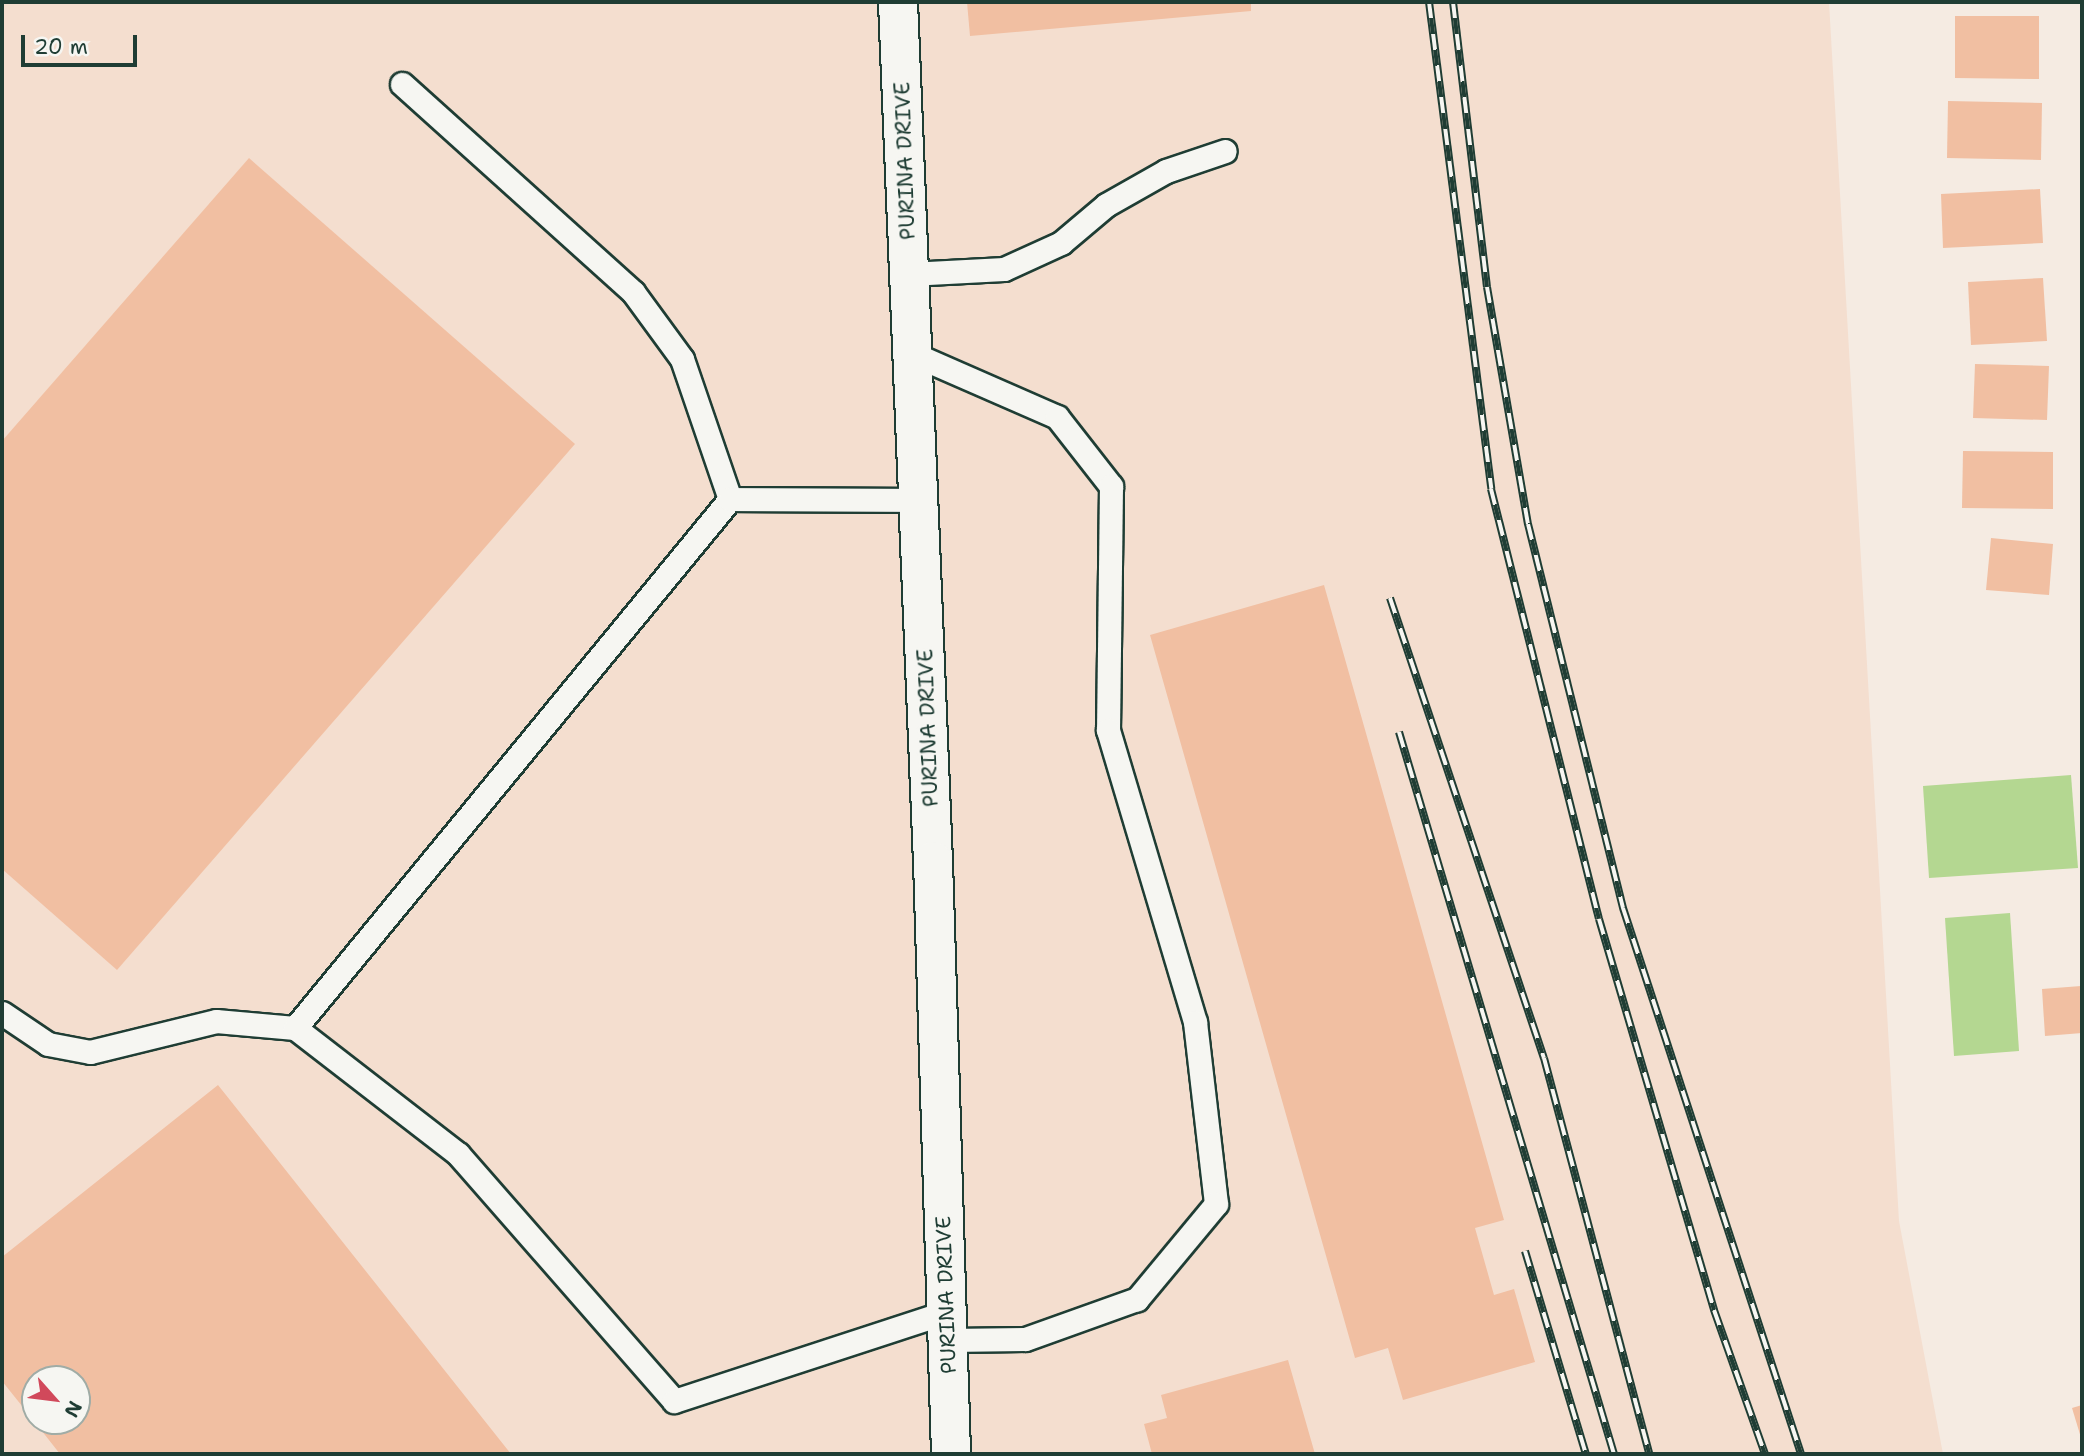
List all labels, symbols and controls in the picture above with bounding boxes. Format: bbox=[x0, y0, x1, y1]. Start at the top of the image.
scale bar bbox=[24, 21, 140, 65]
text: 20 m bbox=[34, 33, 88, 61]
street label: PURINA DRIVE bbox=[890, 81, 920, 241]
street label: PURINA DRIVE bbox=[913, 648, 943, 808]
street label: PURINA DRIVE bbox=[931, 1215, 961, 1375]
north arrow bbox=[21, 1365, 91, 1435]
text: N bbox=[59, 1397, 88, 1422]

